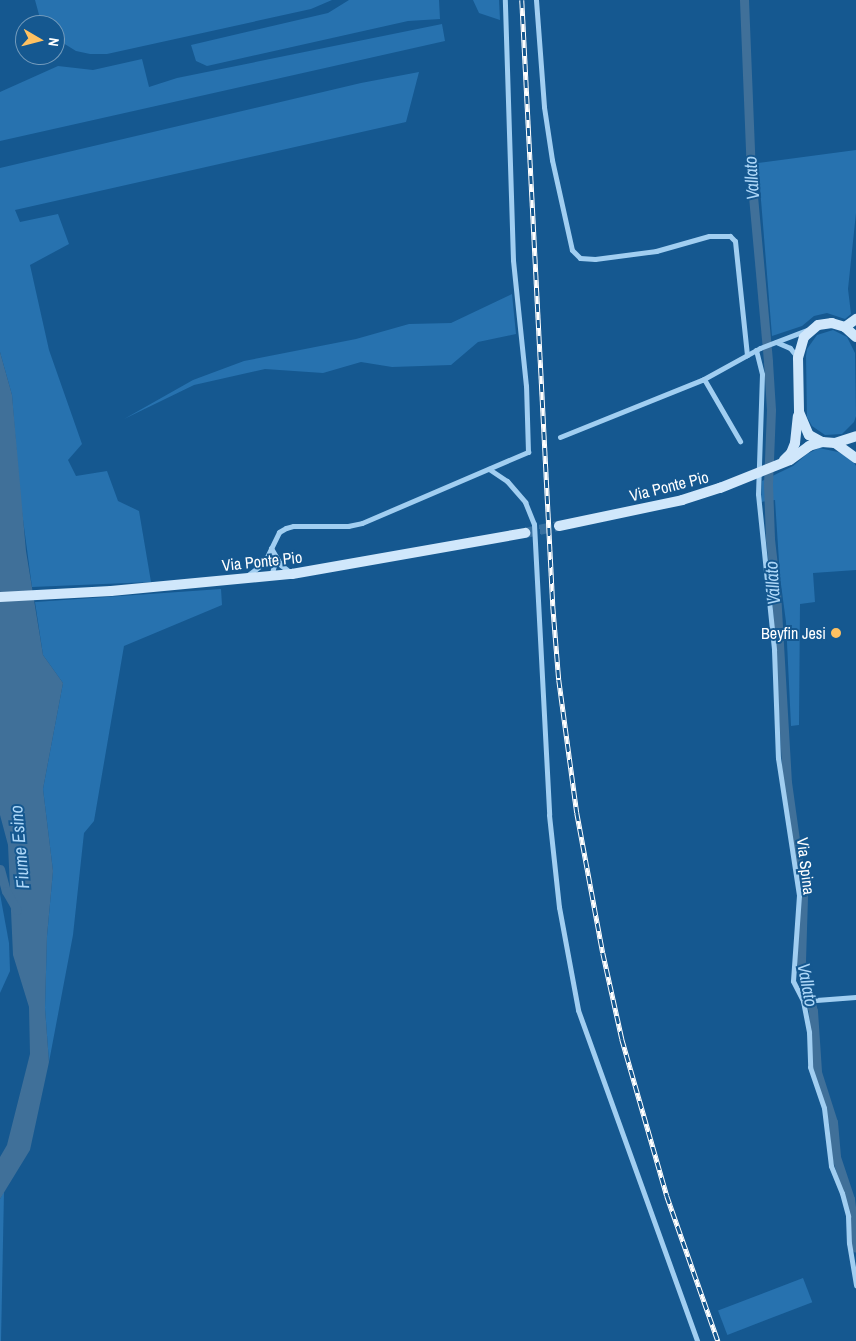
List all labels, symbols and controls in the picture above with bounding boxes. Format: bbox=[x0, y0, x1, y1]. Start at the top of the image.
north arrow bbox=[15, 15, 65, 65]
text: N bbox=[44, 37, 63, 47]
water label: Vallato bbox=[740, 155, 764, 201]
street label: Via Ponte Pio bbox=[628, 467, 710, 505]
street label: Via Ponte Pio bbox=[221, 547, 303, 575]
water label: Vallato bbox=[761, 560, 785, 606]
place label: Beyfin Jesi bbox=[761, 623, 826, 643]
marker: Beyfin Jesi bbox=[830, 627, 842, 639]
water label: Fiume Esino bbox=[6, 804, 34, 890]
street label: Via Spina bbox=[793, 836, 819, 896]
water label: Vallato bbox=[792, 961, 822, 1009]

